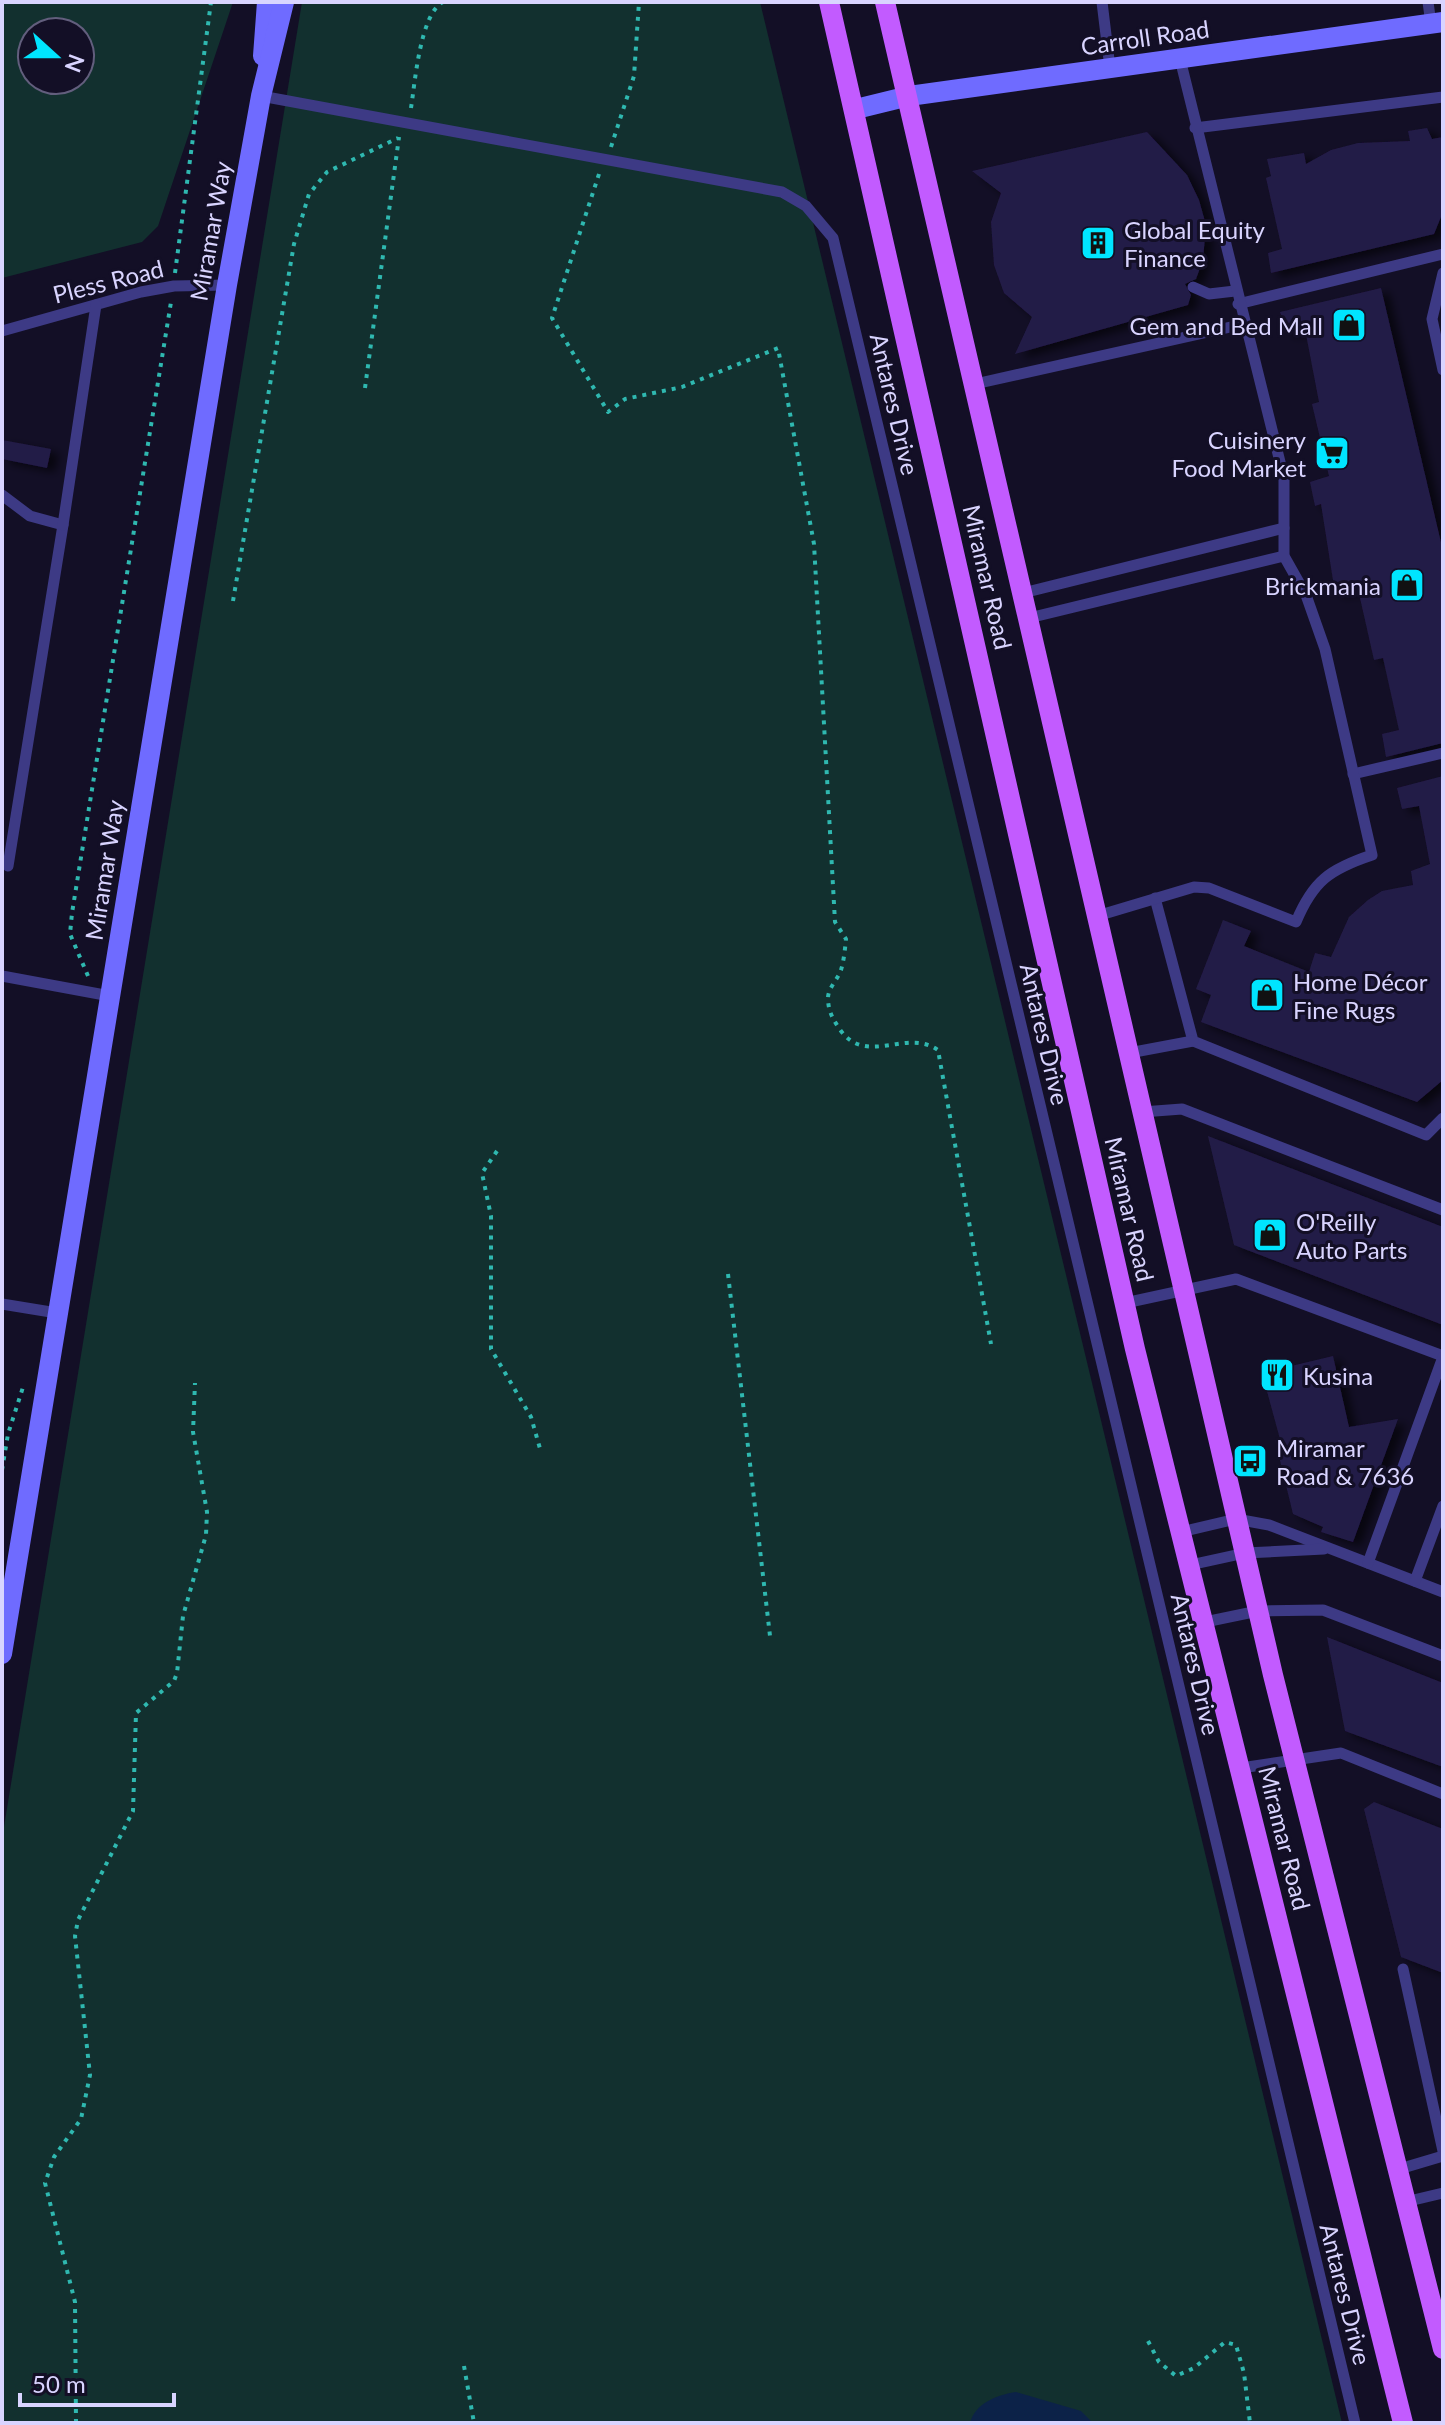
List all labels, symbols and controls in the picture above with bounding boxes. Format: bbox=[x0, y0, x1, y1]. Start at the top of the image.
street label: Carroll Road bbox=[1079, 14, 1211, 60]
north arrow bbox=[16, 16, 96, 96]
text: N bbox=[59, 51, 91, 76]
street label: Miramar Way bbox=[183, 158, 237, 303]
place label: Global Equity Finance bbox=[1124, 215, 1265, 272]
building icon: Global Equity Finance bbox=[1079, 224, 1117, 262]
street label: Pless Road bbox=[50, 253, 166, 309]
shop icon: Gem and Bed Mall bbox=[1330, 306, 1368, 344]
place label: Gem and Bed Mall bbox=[1129, 311, 1323, 340]
street label: Antares Drive bbox=[865, 330, 925, 478]
place label: Cuisinery Food Market bbox=[1171, 425, 1307, 482]
supermarket icon: Cuisinery Food Market bbox=[1313, 434, 1351, 472]
street label: Miramar Road bbox=[957, 502, 1019, 652]
shop icon: Brickmania bbox=[1388, 566, 1426, 604]
place label: Brickmania bbox=[1265, 571, 1381, 600]
street label: Miramar Way bbox=[79, 797, 129, 942]
street label: Antares Drive bbox=[1015, 960, 1075, 1108]
place label: Home Décor Fine Rugs bbox=[1293, 967, 1428, 1024]
shop icon: Home Décor Fine Rugs bbox=[1248, 976, 1286, 1014]
street label: Miramar Road bbox=[1099, 1134, 1161, 1284]
place label: O'Reilly Auto Parts bbox=[1296, 1207, 1407, 1264]
shop icon: O'Reilly Auto Parts bbox=[1251, 1216, 1289, 1254]
restaurant icon: Kusina bbox=[1258, 1356, 1296, 1394]
place label: Kusina bbox=[1303, 1361, 1373, 1390]
place label: Miramar Road & 7636 bbox=[1276, 1433, 1414, 1490]
bus stop icon: Miramar Road & 7636 bbox=[1231, 1442, 1269, 1480]
street label: Antares Drive bbox=[1166, 1590, 1226, 1738]
street label: Miramar Road bbox=[1253, 1763, 1317, 1913]
street label: Antares Drive bbox=[1314, 2220, 1378, 2368]
scale bar bbox=[20, 2357, 174, 2407]
text: 50 m bbox=[32, 2369, 86, 2398]

